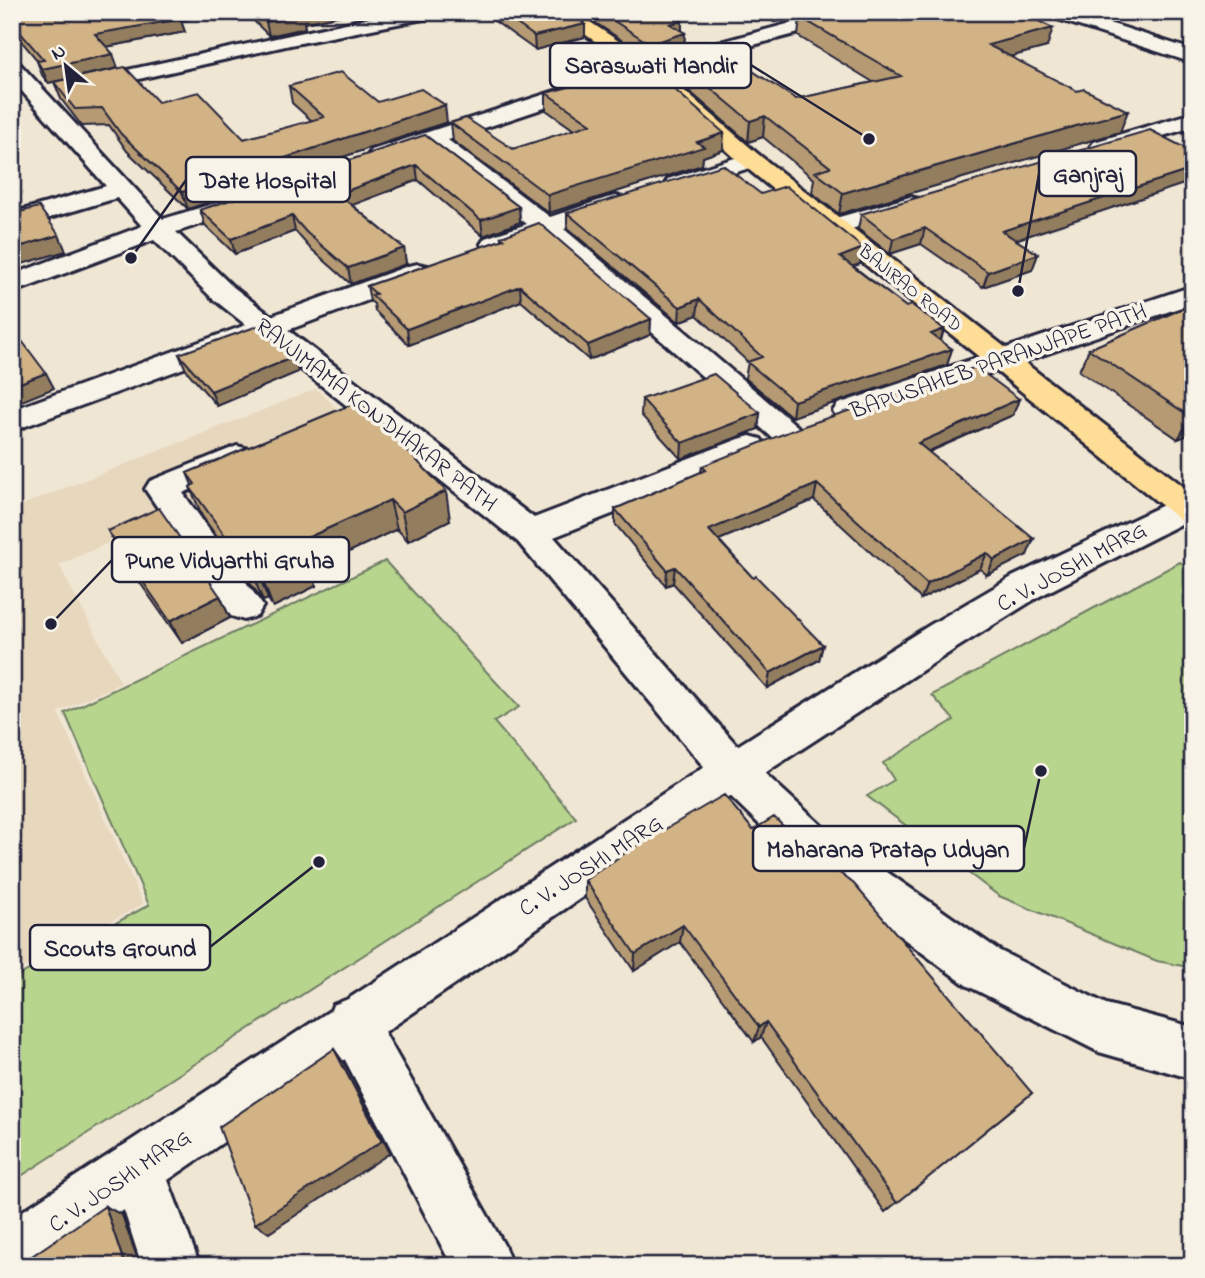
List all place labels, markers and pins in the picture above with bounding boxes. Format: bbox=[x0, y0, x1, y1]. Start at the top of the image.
callout: Saraswati Mandir bbox=[550, 43, 751, 88]
callout: Ganjraj bbox=[1039, 151, 1136, 196]
callout: Date Hospital bbox=[186, 157, 350, 202]
callout: Pune Vidyarthi Gruha bbox=[112, 537, 349, 582]
callout: Maharana Pratap Udyan bbox=[753, 826, 1024, 871]
callout: Scouts Ground bbox=[30, 925, 210, 970]

